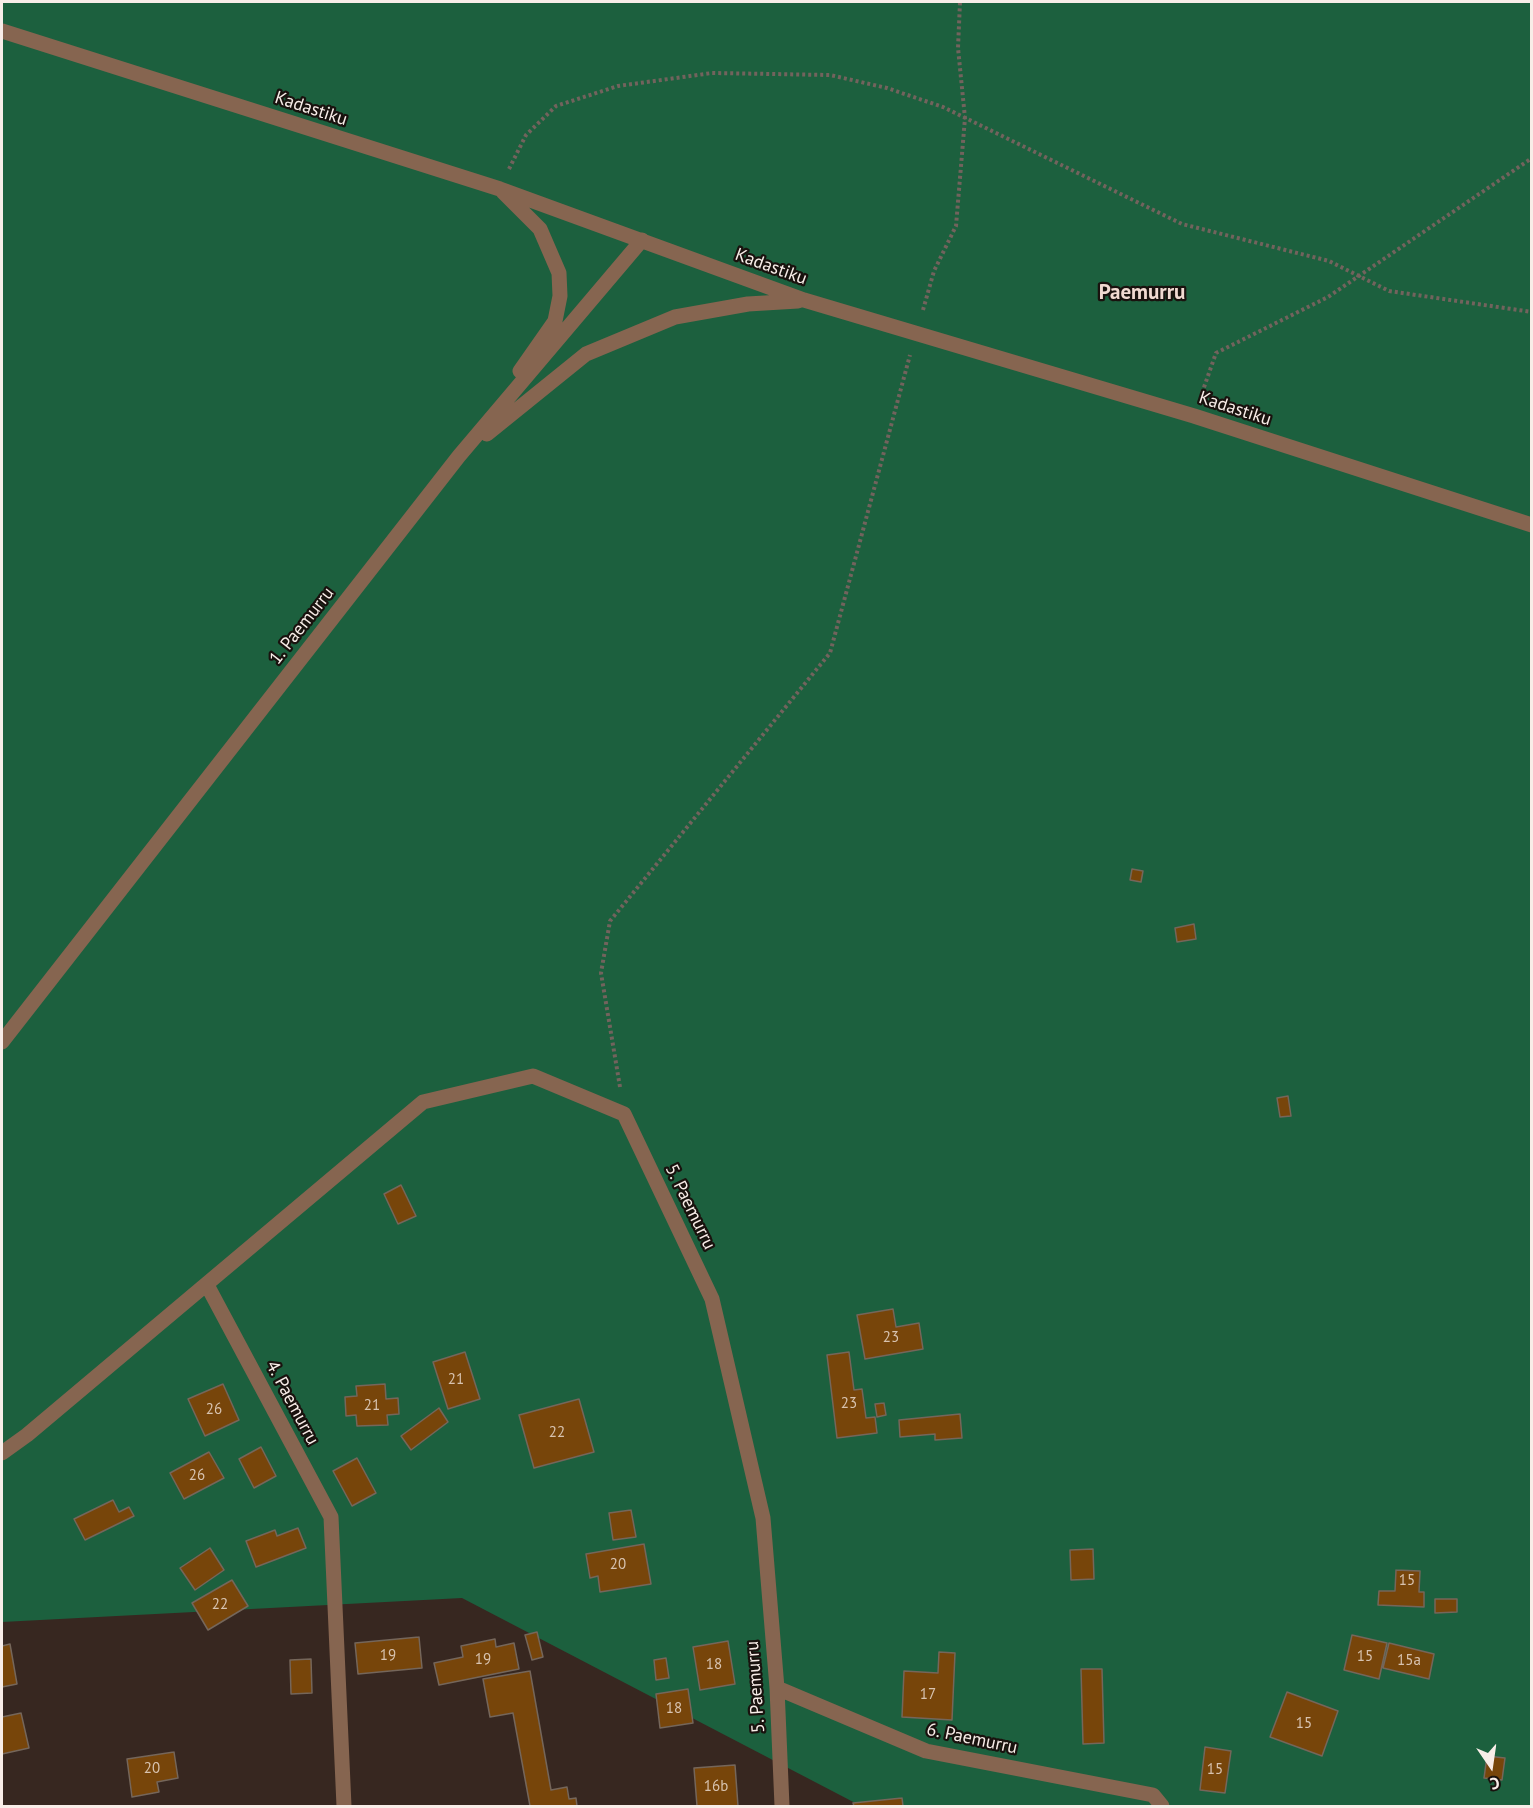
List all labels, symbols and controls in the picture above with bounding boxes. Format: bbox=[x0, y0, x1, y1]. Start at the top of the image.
street label: Kadastiku bbox=[272, 87, 350, 131]
street label: Kadastiku bbox=[732, 244, 810, 290]
district label: Paemurru bbox=[1099, 280, 1185, 306]
street label: Kadastiku bbox=[1196, 387, 1274, 431]
street label: 1. Paemurru bbox=[265, 583, 339, 669]
street label: 5. Paemurru bbox=[660, 1161, 720, 1253]
house number: 23 bbox=[883, 1329, 899, 1347]
street label: 4. Paemurru bbox=[261, 1357, 323, 1449]
house number: 21 bbox=[448, 1371, 464, 1389]
house number: 23 bbox=[841, 1395, 857, 1413]
house number: 21 bbox=[364, 1397, 380, 1415]
house number: 26 bbox=[206, 1401, 222, 1419]
house number: 22 bbox=[549, 1424, 565, 1442]
house number: 26 bbox=[189, 1467, 205, 1485]
house number: 20 bbox=[610, 1556, 626, 1574]
house number: 15 bbox=[1399, 1572, 1415, 1590]
house number: 22 bbox=[212, 1596, 228, 1614]
street label: 5. Paemurru bbox=[742, 1640, 770, 1734]
house number: 19 bbox=[380, 1647, 396, 1665]
house number: 15 bbox=[1357, 1648, 1373, 1666]
house number: 19 bbox=[475, 1651, 491, 1669]
house number: 15a bbox=[1397, 1652, 1421, 1670]
house number: 18 bbox=[706, 1656, 722, 1674]
house number: 17 bbox=[920, 1686, 936, 1704]
house number: 18 bbox=[666, 1700, 682, 1718]
house number: 15 bbox=[1296, 1715, 1312, 1733]
street label: 6. Paemurru bbox=[925, 1719, 1019, 1759]
north arrow bbox=[1461, 1736, 1521, 1796]
house number: 20 bbox=[144, 1760, 160, 1778]
house number: 15 bbox=[1207, 1761, 1223, 1779]
text: С bbox=[1488, 1773, 1502, 1794]
house number: 16b bbox=[704, 1778, 728, 1796]

